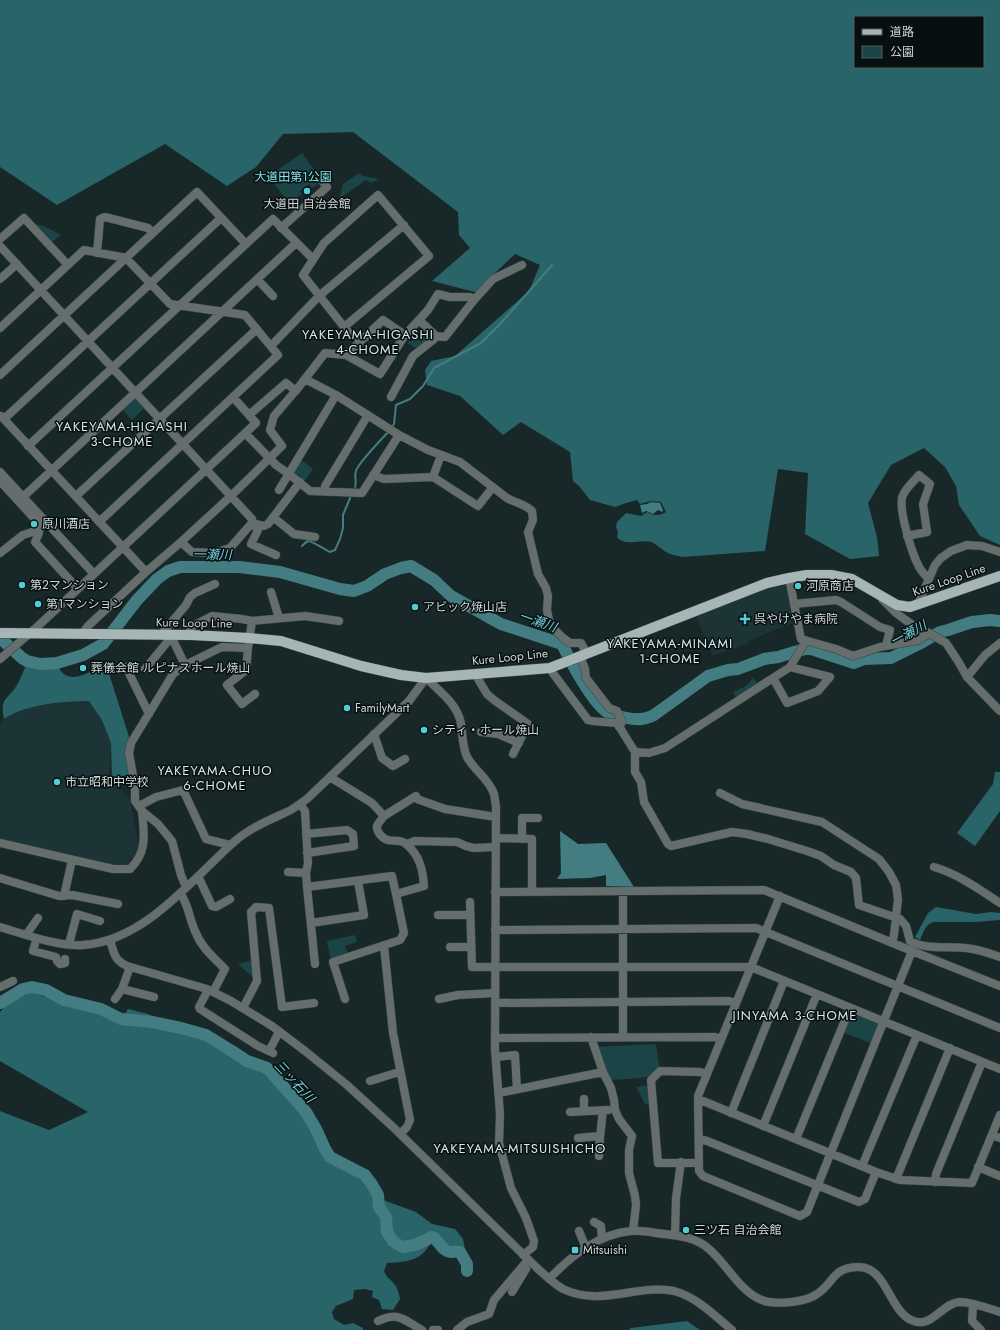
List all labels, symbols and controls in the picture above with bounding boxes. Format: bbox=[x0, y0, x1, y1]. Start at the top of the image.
legend bbox=[854, 16, 984, 68]
text: 道路 bbox=[890, 23, 914, 41]
text: 公園 bbox=[890, 43, 914, 61]
park label: 大道田第1公園 bbox=[254, 168, 332, 186]
marker: 大道田 自治会館 bbox=[302, 186, 312, 196]
place label: 大道田 自治会館 bbox=[263, 195, 351, 213]
district label: YAKEYAMA-HIGASHI 4-CHOME bbox=[302, 325, 434, 359]
district label: YAKEYAMA-HIGASHI 3-CHOME bbox=[56, 417, 188, 451]
place label: 原川酒店 bbox=[42, 515, 90, 533]
marker: 原川酒店 bbox=[29, 519, 39, 529]
water label: 一瀬川 bbox=[192, 545, 234, 564]
street label: Kure Loop Line bbox=[910, 559, 988, 601]
place label: 第2マンション bbox=[30, 576, 109, 594]
place label: 河原商店 bbox=[806, 577, 854, 595]
marker: 第2マンション bbox=[17, 580, 27, 590]
marker: 河原商店 bbox=[793, 581, 803, 591]
place label: 第1マンション bbox=[46, 595, 123, 613]
place label: アビック焼山店 bbox=[423, 598, 507, 616]
marker: 第1マンション bbox=[33, 599, 43, 609]
marker: アビック焼山店 bbox=[410, 602, 420, 612]
water label: 一瀬川 bbox=[516, 606, 561, 637]
place label: 呉やけやま病院 bbox=[754, 610, 838, 628]
street label: Kure Loop Line bbox=[156, 613, 232, 633]
marker: 呉やけやま病院 bbox=[739, 613, 751, 625]
water label: 一瀬川 bbox=[887, 615, 932, 651]
district label: YAKEYAMA-MINAMI 1-CHOME bbox=[607, 634, 733, 668]
street label: Kure Loop Line bbox=[471, 644, 549, 670]
place label: 葬儀会館 ルピナスホール焼山 bbox=[91, 659, 251, 677]
marker: 葬儀会館 ルピナスホール焼山 bbox=[78, 663, 88, 673]
place label: FamilyMart bbox=[355, 699, 410, 717]
marker: FamilyMart bbox=[342, 703, 352, 713]
place label: シティ・ホール焼山 bbox=[432, 721, 539, 739]
marker: シティ・ホール焼山 bbox=[419, 725, 429, 735]
district label: YAKEYAMA-CHUO 6-CHOME bbox=[157, 761, 273, 795]
place label: 市立昭和中学校 bbox=[65, 773, 149, 791]
marker: 市立昭和中学校 bbox=[52, 777, 62, 787]
district label: JINYAMA 3-CHOME bbox=[731, 1006, 857, 1025]
water label: 三ッ石川 bbox=[270, 1056, 321, 1108]
district label: YAKEYAMA-MITSUISHICHO bbox=[434, 1139, 606, 1158]
place label: 三ツ石 自治会館 bbox=[694, 1221, 782, 1239]
marker: 三ツ石 自治会館 bbox=[681, 1225, 691, 1235]
place label: Mitsuishi bbox=[583, 1241, 627, 1259]
marker: Mitsuishi bbox=[570, 1245, 580, 1255]

